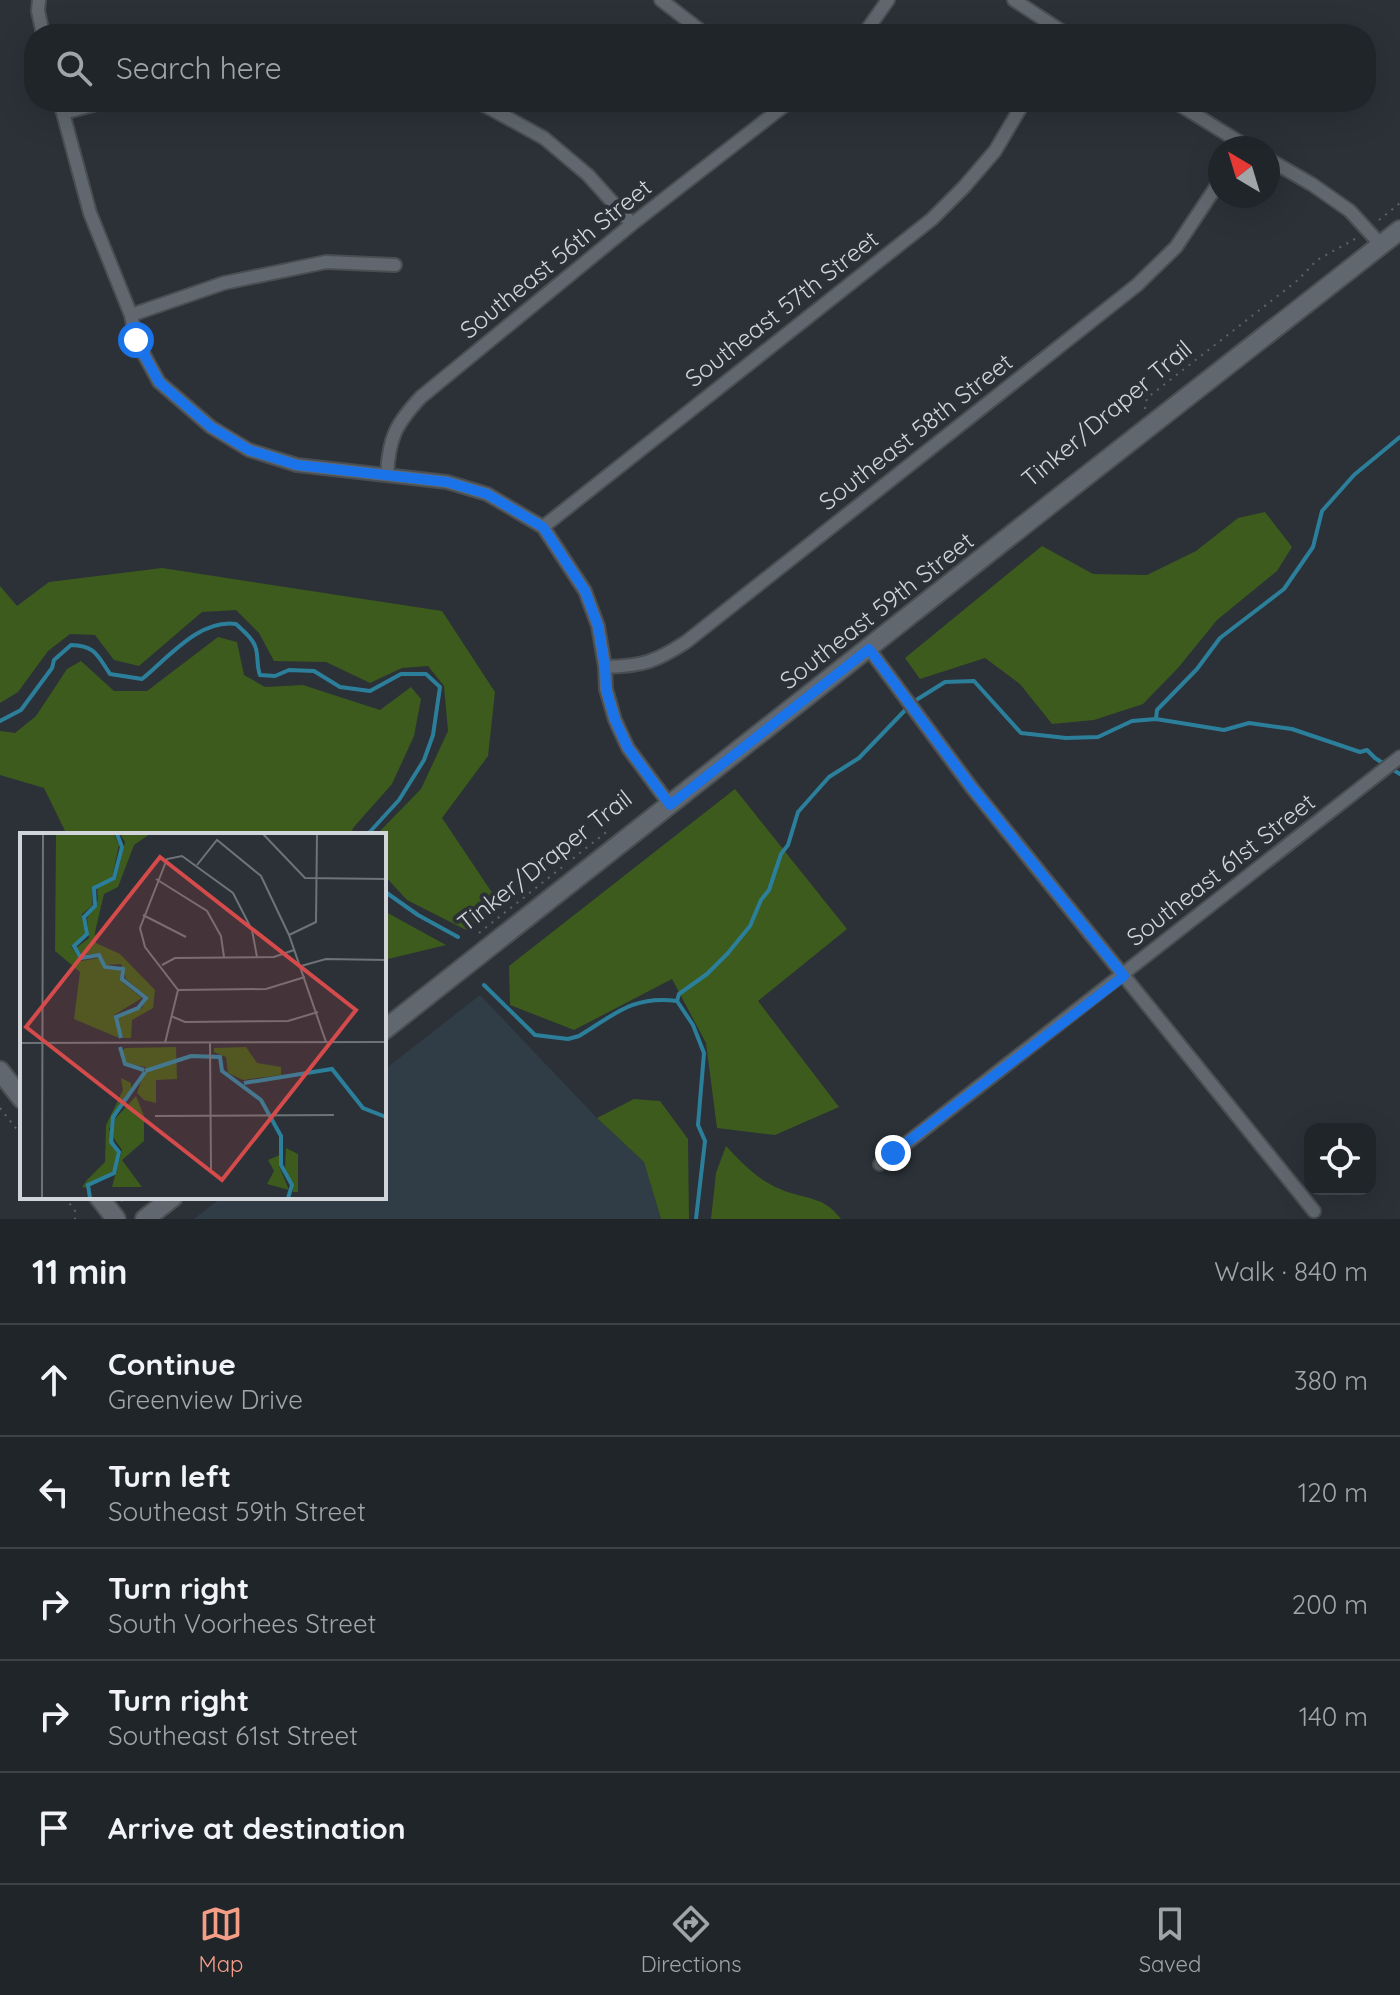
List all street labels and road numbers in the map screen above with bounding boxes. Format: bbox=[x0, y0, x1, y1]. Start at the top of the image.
street label: Southeast 56th Street bbox=[454, 172, 657, 345]
street label: Southeast 57th Street bbox=[679, 223, 884, 393]
street label: Tinker/Draper Trail bbox=[1015, 333, 1198, 493]
street label: Southeast 58th Street bbox=[813, 346, 1018, 516]
street label: Southeast 59th Street bbox=[773, 525, 979, 695]
street label: Tinker/Draper Trail bbox=[451, 783, 638, 938]
street label: Southeast 61st Street bbox=[1120, 786, 1321, 952]

